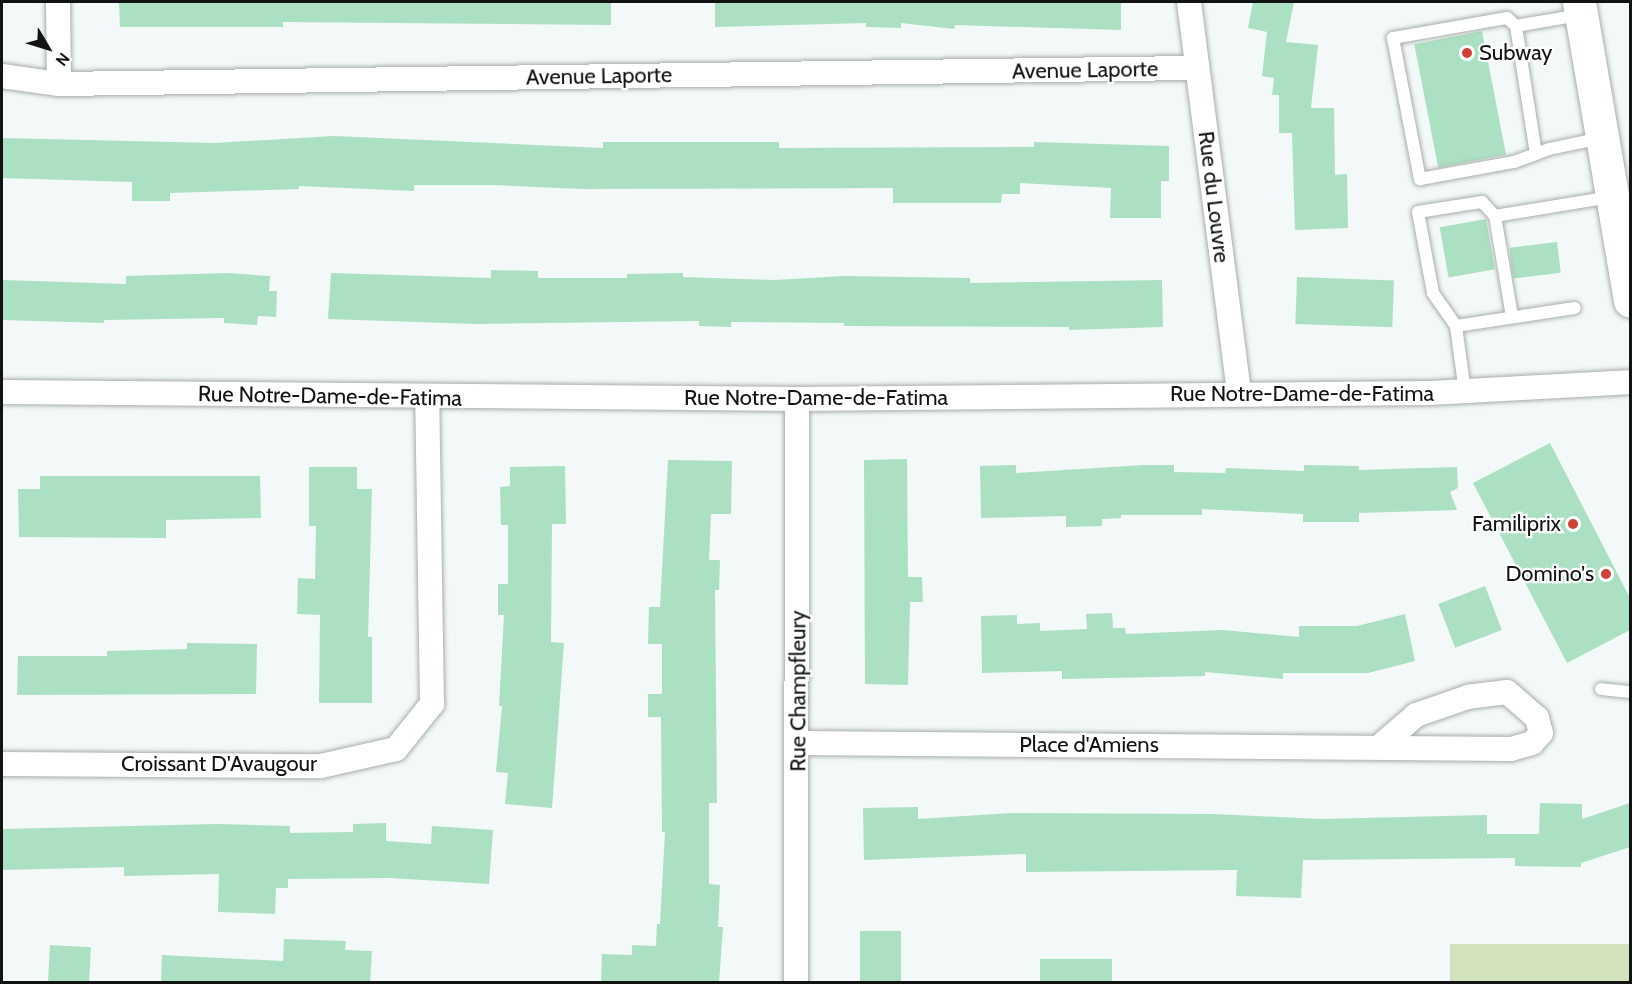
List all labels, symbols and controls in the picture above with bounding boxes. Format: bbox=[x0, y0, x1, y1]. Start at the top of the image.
north arrow bbox=[18, 18, 78, 78]
place label: Subway bbox=[1479, 40, 1552, 66]
marker: Subway bbox=[1460, 46, 1474, 60]
text: N bbox=[52, 49, 74, 70]
street label: Avenue Laporte bbox=[1012, 56, 1158, 84]
street label: Avenue Laporte bbox=[526, 62, 672, 90]
street label: Rue du Louvre bbox=[1193, 130, 1235, 264]
street label: Rue Notre-Dame-de-Fatima bbox=[198, 380, 462, 412]
street label: Rue Notre-Dame-de-Fatima bbox=[1170, 381, 1434, 407]
street label: Rue Notre-Dame-de-Fatima bbox=[684, 385, 948, 411]
place label: Familiprix bbox=[1472, 511, 1561, 537]
marker: Familiprix bbox=[1566, 517, 1580, 531]
place label: Domino's bbox=[1505, 561, 1594, 587]
marker: Domino's bbox=[1599, 567, 1613, 581]
street label: Rue Champfleury bbox=[785, 610, 811, 772]
street label: Place d'Amiens bbox=[1019, 732, 1159, 758]
street label: Croissant D'Avaugour bbox=[121, 751, 317, 777]

